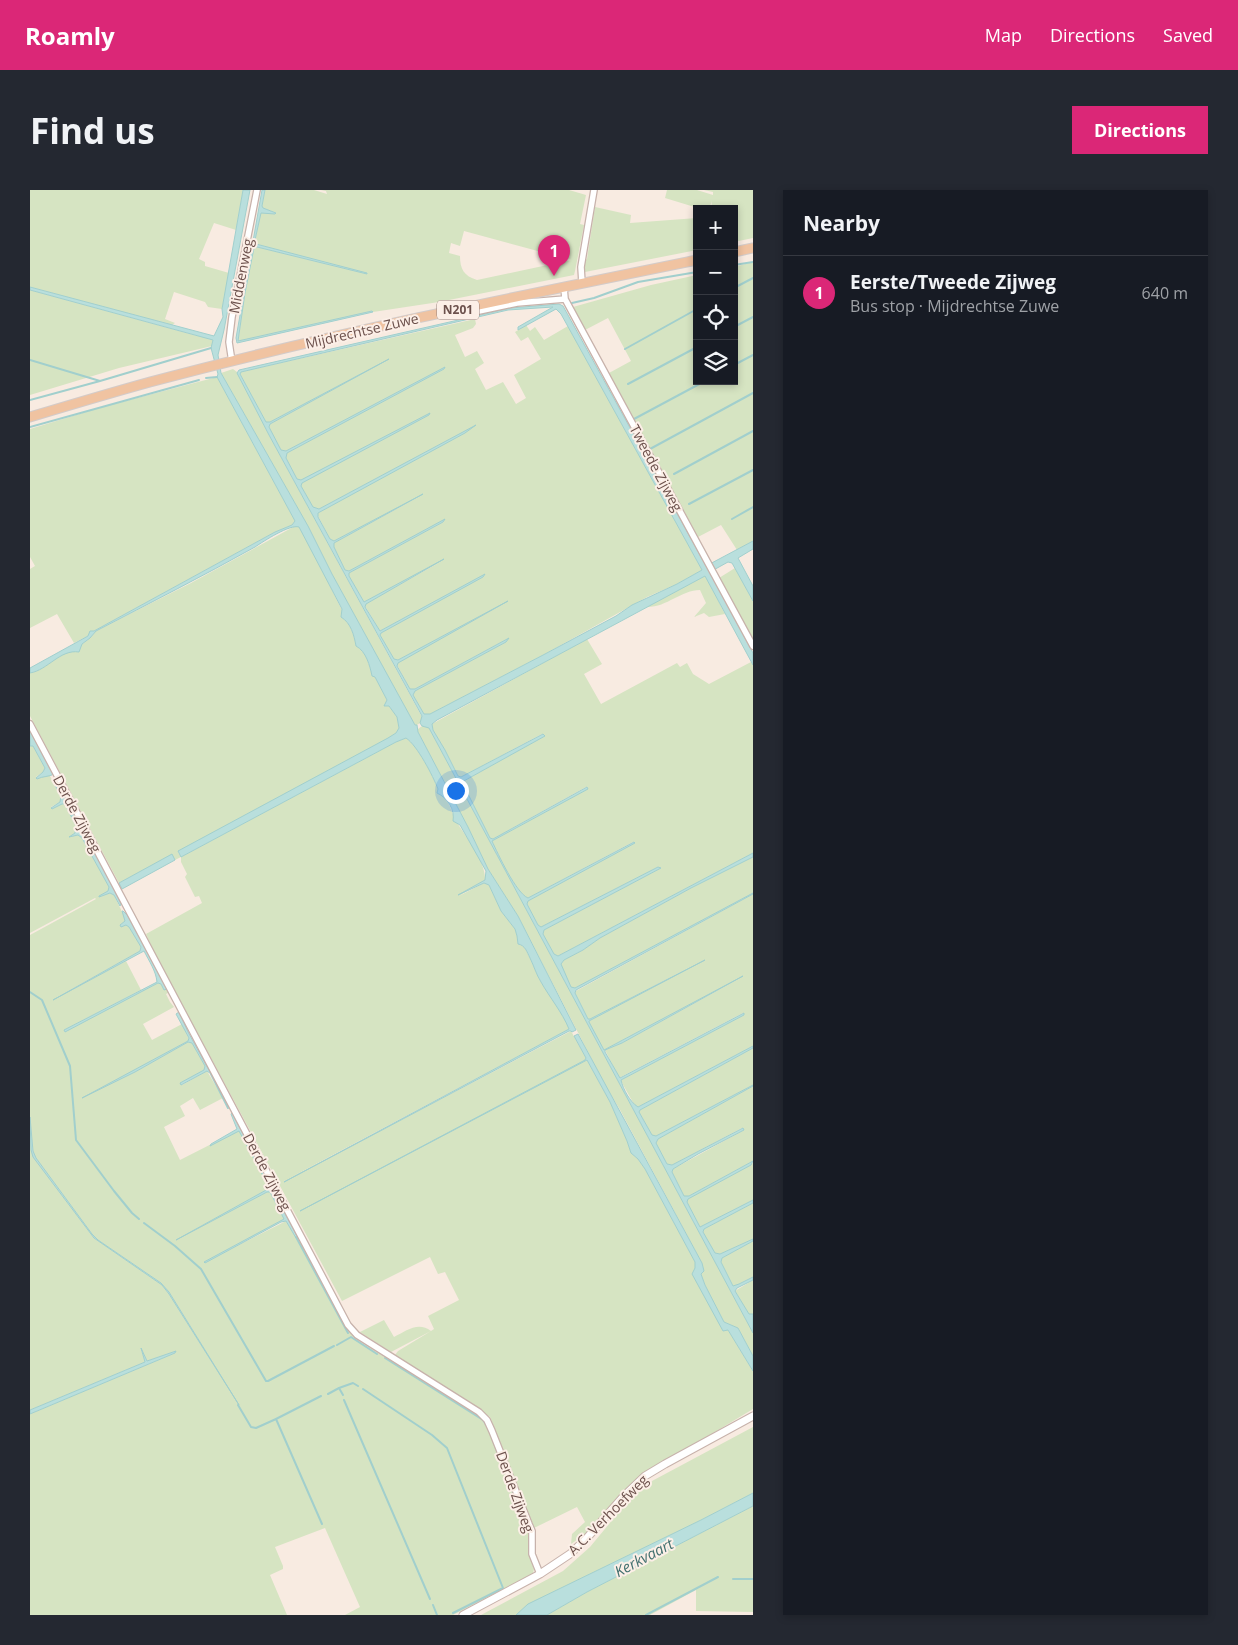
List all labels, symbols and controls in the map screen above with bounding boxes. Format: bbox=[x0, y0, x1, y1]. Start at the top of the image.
text: Roamly bbox=[25, 19, 115, 52]
text: Map bbox=[985, 23, 1022, 47]
text: Directions bbox=[1050, 23, 1135, 47]
text: Saved bbox=[1163, 23, 1213, 47]
button: Directions bbox=[1072, 106, 1208, 154]
text: Find us bbox=[30, 107, 155, 154]
map controls bbox=[693, 205, 738, 385]
button: + bbox=[693, 205, 738, 250]
text: Nearby bbox=[803, 209, 880, 237]
pin: 1 bbox=[538, 235, 570, 276]
street label: Middenweg bbox=[224, 236, 257, 315]
button: − bbox=[693, 250, 738, 295]
text: Eerste/Tweede Zijweg bbox=[850, 269, 1056, 295]
text: 1 bbox=[814, 282, 824, 304]
text: 640 m bbox=[1142, 282, 1188, 304]
button: locate bbox=[693, 295, 738, 340]
text: Bus stop · Mijdrechtse Zuwe bbox=[850, 295, 1059, 317]
road number: N201 bbox=[437, 300, 479, 320]
street label: Mijdrechtse Zuwe bbox=[303, 308, 420, 353]
button: layers bbox=[693, 340, 738, 385]
street label: Tweede Zijweg bbox=[626, 421, 687, 515]
street label: Derde Zijweg bbox=[49, 772, 106, 856]
your location bbox=[443, 778, 469, 804]
street label: Derde Zijweg bbox=[239, 1130, 296, 1214]
street label: Derde Zijweg bbox=[492, 1449, 539, 1535]
street label: A.C. Verhoefweg bbox=[563, 1470, 652, 1559]
water label: Kerkvaart bbox=[611, 1533, 677, 1581]

